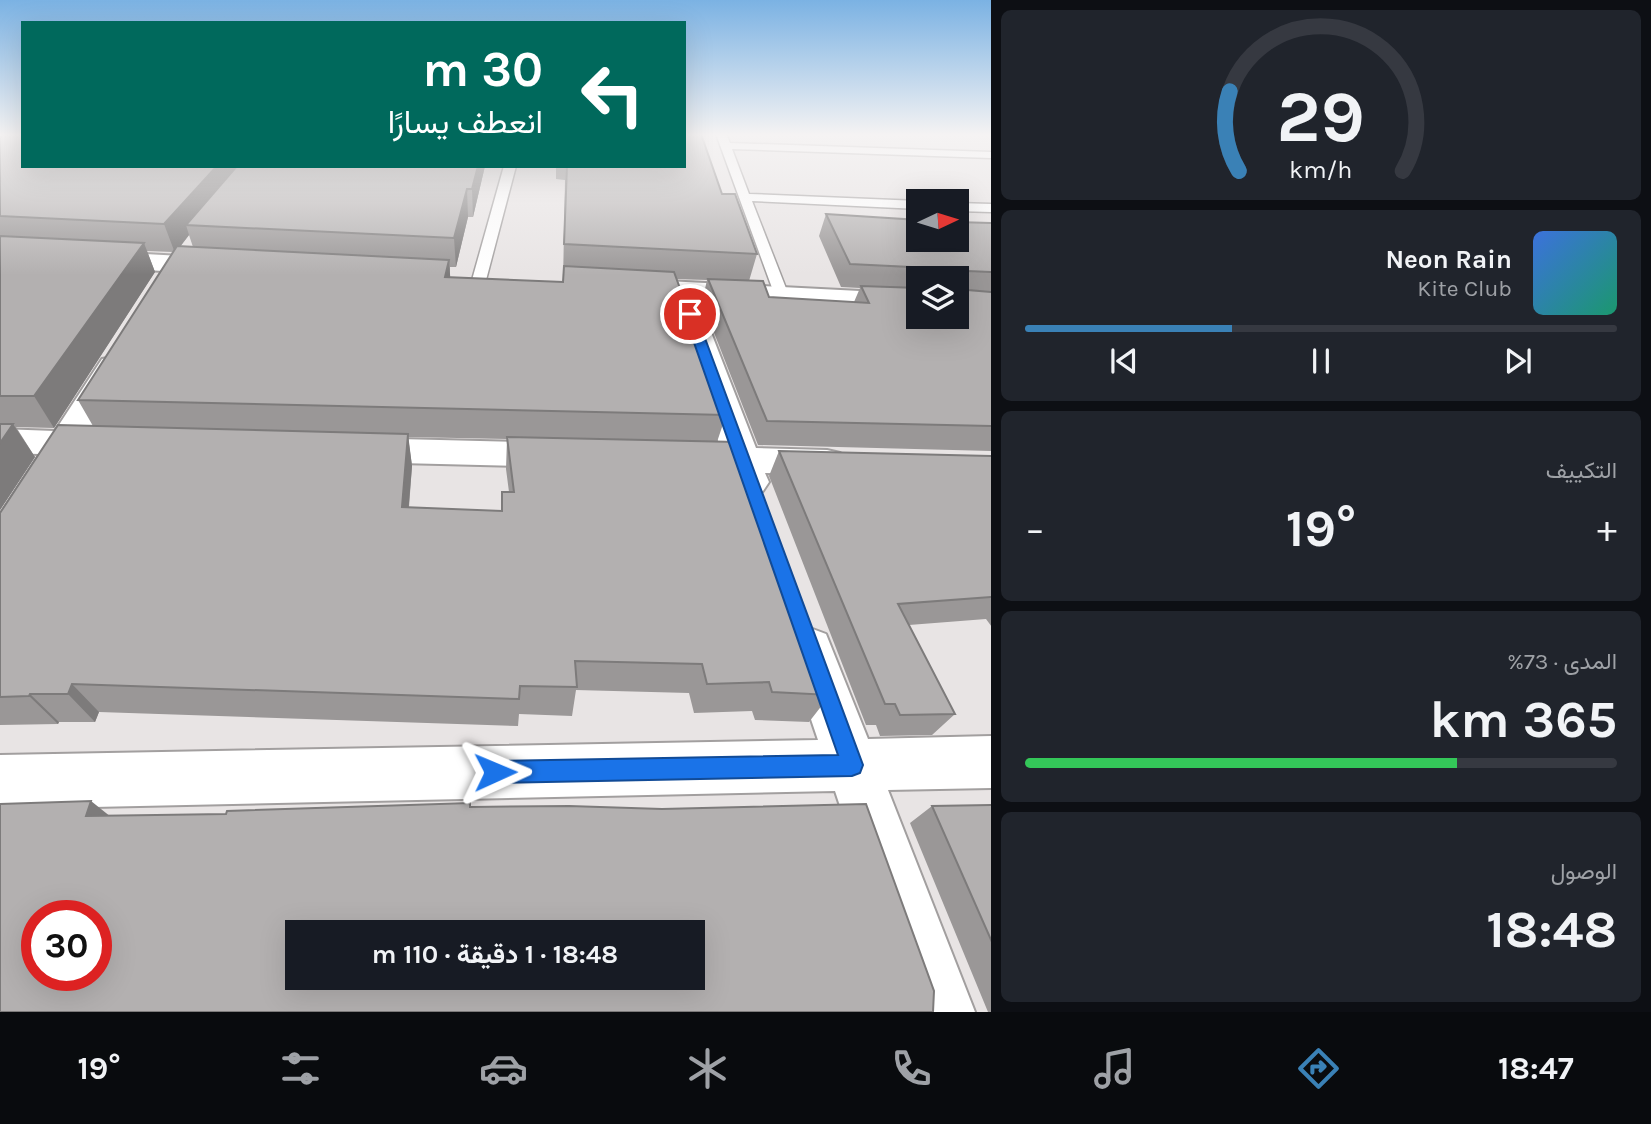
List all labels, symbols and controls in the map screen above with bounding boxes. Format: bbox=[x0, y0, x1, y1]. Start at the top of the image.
text: 30 m bbox=[423, 41, 543, 98]
icon: left bbox=[567, 49, 658, 140]
text: 29 bbox=[1277, 75, 1365, 160]
text: انعطف يسارًا bbox=[388, 104, 543, 141]
text: km/h bbox=[1289, 155, 1353, 184]
north arrow bbox=[906, 189, 970, 252]
map controls bbox=[906, 189, 969, 329]
text: Neon Rain bbox=[1385, 244, 1512, 275]
button: layers bbox=[906, 266, 969, 329]
text: Kite Club bbox=[1417, 275, 1512, 302]
pin bbox=[660, 284, 720, 344]
icon: arrive bbox=[671, 295, 709, 333]
icon: previous bbox=[1105, 342, 1143, 380]
icon: pause bbox=[1302, 342, 1340, 380]
icon: next bbox=[1499, 342, 1537, 380]
text: التكييف bbox=[1546, 457, 1617, 484]
text: 19° bbox=[1286, 498, 1356, 559]
text: − bbox=[1025, 507, 1045, 552]
text: + bbox=[1597, 507, 1617, 552]
text: المدى · 73% bbox=[1507, 648, 1617, 675]
text: 365 km bbox=[1430, 689, 1617, 750]
position arrow bbox=[458, 735, 532, 809]
text: الوصول bbox=[1551, 858, 1617, 885]
text: 18:48 bbox=[1486, 899, 1617, 960]
speed limit sign: 30 bbox=[21, 900, 112, 991]
text: 18:48 · 1 دقيقة · 110 m bbox=[372, 939, 618, 970]
icon: filters bbox=[276, 1044, 325, 1093]
icon: car bbox=[479, 1044, 528, 1093]
icon: climate bbox=[683, 1044, 732, 1093]
icon: phone bbox=[887, 1044, 936, 1093]
icon: music bbox=[1090, 1044, 1139, 1093]
icon: directions bbox=[1294, 1044, 1343, 1093]
text: 19° bbox=[77, 1050, 121, 1087]
text: 18:47 bbox=[1498, 1050, 1574, 1087]

